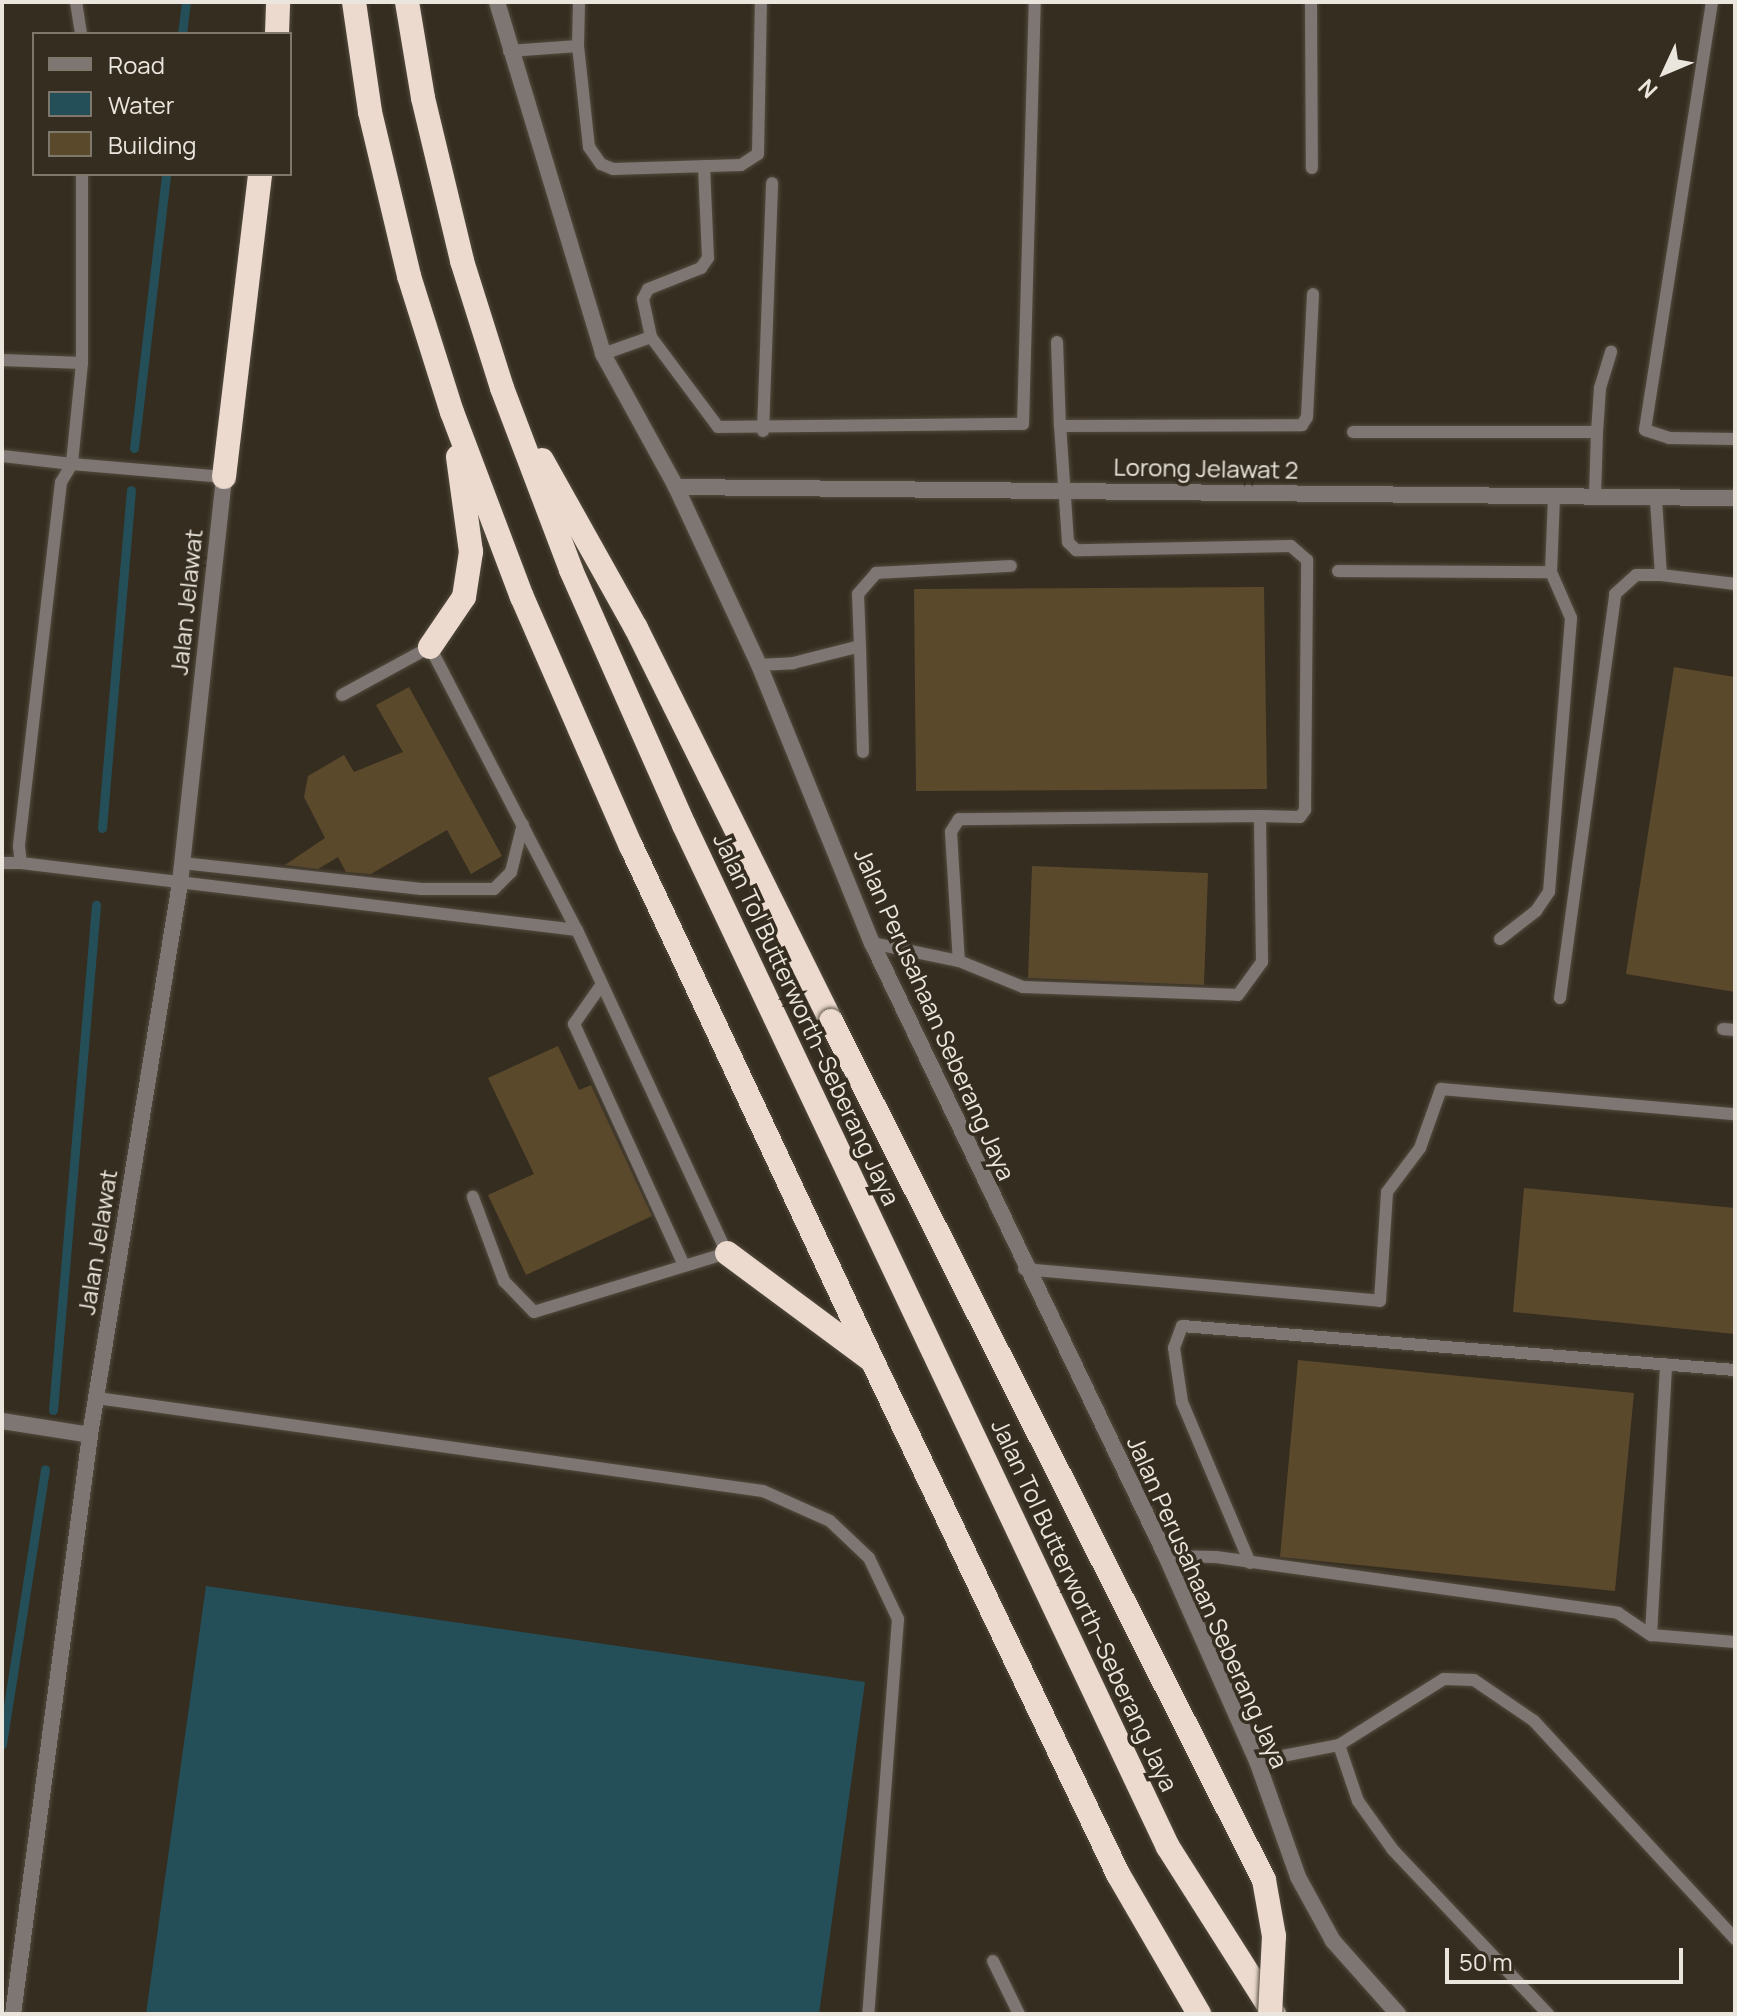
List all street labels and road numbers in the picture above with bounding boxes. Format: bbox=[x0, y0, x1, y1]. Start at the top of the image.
street label: Lorong Jelawat 2 bbox=[1113, 452, 1299, 484]
street label: Jalan Jelawat bbox=[164, 528, 208, 676]
street label: Jalan Tol Butterworth–Seberang Jaya bbox=[708, 828, 906, 1210]
street label: Jalan Perusahaan Seberang Jaya bbox=[848, 843, 1022, 1185]
street label: Jalan Jelawat bbox=[71, 1167, 123, 1317]
street label: Jalan Tol Butterworth–Seberang Jaya bbox=[986, 1414, 1184, 1796]
street label: Jalan Perusahaan Seberang Jaya bbox=[1121, 1431, 1295, 1773]

